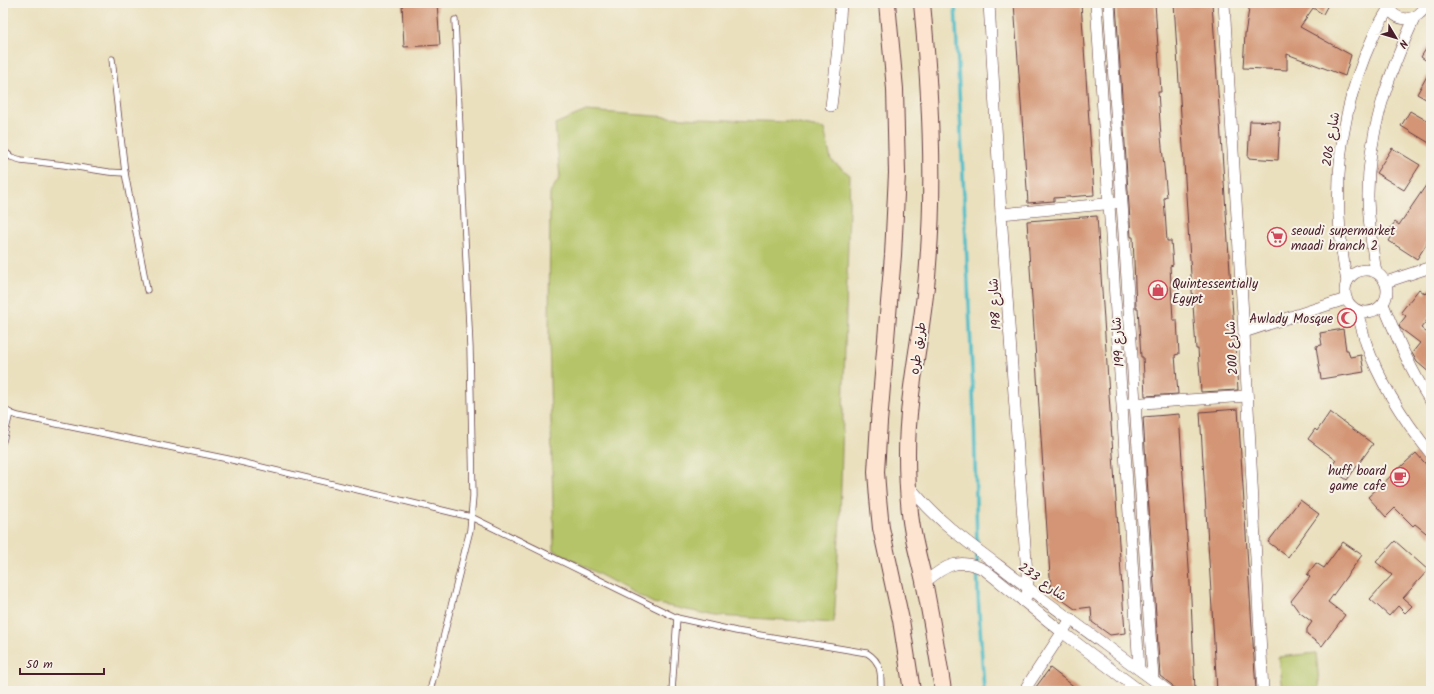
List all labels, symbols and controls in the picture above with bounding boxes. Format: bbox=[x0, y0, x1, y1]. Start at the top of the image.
north arrow bbox=[1376, 18, 1416, 58]
text: N bbox=[1394, 35, 1412, 52]
street label: شارع 206 bbox=[1317, 111, 1346, 168]
place label: seoudi supermarket maadi branch 2 bbox=[1291, 221, 1396, 257]
supermarket icon: seoudi supermarket maadi branch 2 bbox=[1266, 226, 1288, 248]
place label: Quintessentially Egypt bbox=[1172, 274, 1259, 310]
street label: شارع 198 bbox=[983, 277, 1008, 330]
shop icon: Quintessentially Egypt bbox=[1147, 279, 1169, 301]
mosque icon: Awlady Mosque bbox=[1336, 307, 1358, 329]
place label: Awlady Mosque bbox=[1249, 309, 1333, 330]
street label: شارع 199 bbox=[1106, 316, 1131, 368]
street label: شارع 200 bbox=[1221, 320, 1244, 375]
street label: طريق طره bbox=[904, 321, 933, 376]
place label: huff board game cafe bbox=[1328, 461, 1387, 497]
cafe icon: huff board game cafe bbox=[1389, 466, 1411, 488]
street label: شارع 233 bbox=[1013, 557, 1071, 607]
scale bar bbox=[20, 650, 104, 676]
text: 50 m bbox=[26, 655, 53, 674]

